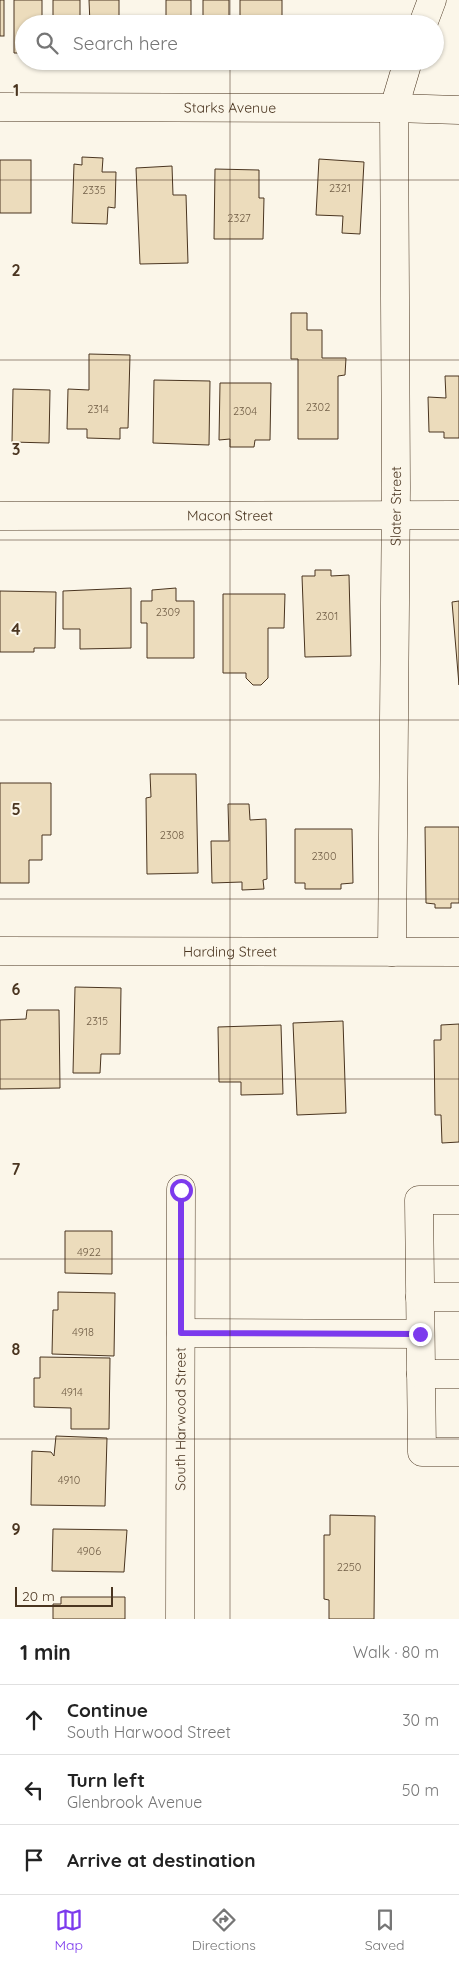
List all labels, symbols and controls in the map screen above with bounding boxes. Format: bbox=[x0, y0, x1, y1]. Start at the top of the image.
search box bbox=[15, 15, 444, 70]
icon: search bbox=[33, 29, 61, 57]
text: Search here bbox=[73, 31, 178, 55]
text: 1 bbox=[13, 80, 19, 100]
street label: Starks Avenue bbox=[184, 98, 276, 117]
house number: 2321 bbox=[329, 181, 351, 195]
house number: 2335 bbox=[82, 183, 106, 197]
house number: 2327 bbox=[227, 211, 251, 225]
text: 2 bbox=[11, 260, 21, 280]
house number: 2302 bbox=[306, 400, 330, 414]
house number: 2314 bbox=[87, 402, 109, 416]
house number: 2304 bbox=[233, 404, 257, 418]
text: 3 bbox=[12, 439, 20, 459]
street label: Slater Street bbox=[386, 466, 405, 546]
street label: Macon Street bbox=[187, 506, 273, 525]
house number: 2309 bbox=[156, 605, 180, 619]
house number: 2301 bbox=[316, 609, 338, 623]
text: 4 bbox=[11, 619, 21, 639]
text: 5 bbox=[11, 799, 21, 819]
house number: 2308 bbox=[160, 828, 184, 842]
house number: 2300 bbox=[312, 849, 336, 863]
street label: Harding Street bbox=[183, 942, 277, 961]
text: 6 bbox=[12, 979, 21, 999]
house number: 2315 bbox=[86, 1014, 108, 1028]
text: 7 bbox=[12, 1159, 21, 1179]
route start bbox=[170, 1179, 193, 1202]
house number: 4922 bbox=[77, 1245, 101, 1259]
route end bbox=[409, 1323, 432, 1346]
house number: 4918 bbox=[72, 1325, 94, 1339]
text: 8 bbox=[12, 1339, 21, 1359]
street label: South Harwood Street bbox=[171, 1347, 190, 1491]
house number: 4914 bbox=[61, 1385, 83, 1399]
house number: 4910 bbox=[58, 1473, 80, 1487]
text: 9 bbox=[11, 1519, 21, 1539]
house number: 4906 bbox=[77, 1544, 101, 1558]
house number: 2250 bbox=[337, 1560, 361, 1574]
scale bar bbox=[15, 1584, 112, 1607]
text: 20 m bbox=[22, 1587, 55, 1605]
text: 1 min bbox=[20, 1639, 71, 1665]
text: Walk · 80 m bbox=[353, 1642, 439, 1662]
text: Continue bbox=[67, 1698, 148, 1722]
icon: ahead bbox=[20, 1706, 48, 1734]
text: 30 m bbox=[402, 1710, 439, 1730]
text: South Harwood Street bbox=[67, 1722, 231, 1742]
text: Turn left bbox=[67, 1768, 145, 1792]
icon: left bbox=[20, 1776, 48, 1804]
text: 50 m bbox=[402, 1780, 439, 1800]
text: Glenbrook Avenue bbox=[67, 1792, 202, 1812]
icon: arrive bbox=[20, 1846, 48, 1874]
text: Arrive at destination bbox=[67, 1848, 256, 1872]
tab: Map bbox=[54, 1906, 83, 1954]
tab: Directions bbox=[192, 1906, 256, 1954]
tab: Saved bbox=[365, 1906, 405, 1954]

